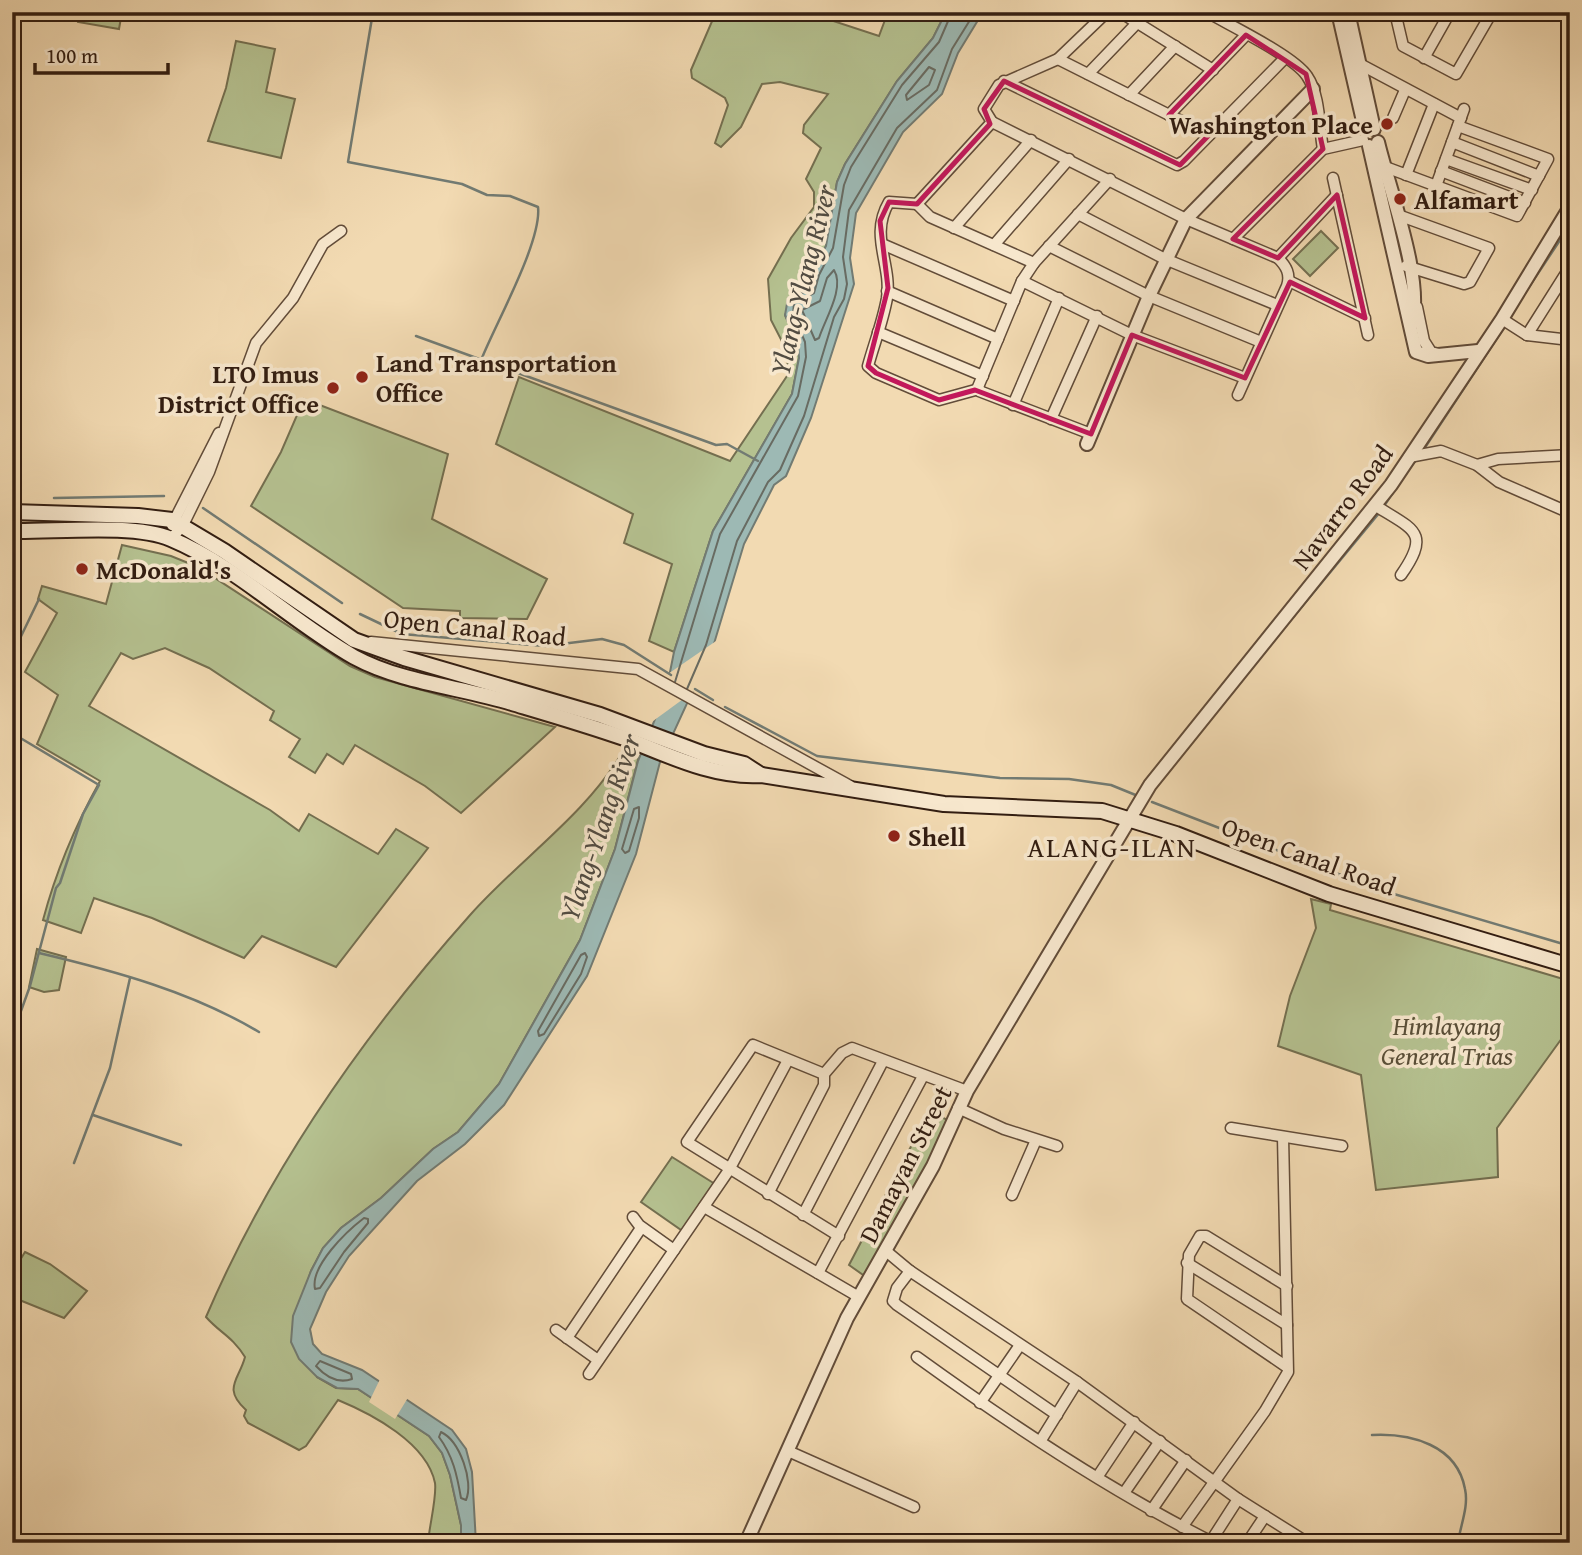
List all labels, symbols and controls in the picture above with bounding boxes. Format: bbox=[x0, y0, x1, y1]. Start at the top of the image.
scale bar bbox=[35, 32, 168, 76]
text: 100 m bbox=[46, 40, 98, 71]
place label: Washington Place bbox=[1169, 105, 1373, 144]
marker: Washington Place bbox=[1379, 116, 1395, 132]
water label: Ylang-Ylang River bbox=[758, 179, 846, 380]
place label: Alfamart bbox=[1414, 180, 1519, 219]
marker: Alfamart bbox=[1392, 191, 1408, 207]
place label: Land Transportation Office bbox=[376, 343, 617, 412]
place label: LTO Imus District Office bbox=[158, 354, 319, 423]
marker: Land Transportation Office bbox=[354, 369, 370, 385]
marker: LTO Imus District Office bbox=[325, 380, 341, 396]
street label: Navarro Road bbox=[1282, 436, 1402, 578]
place label: McDonald's bbox=[96, 550, 231, 589]
marker: McDonald's bbox=[74, 561, 90, 577]
street label: Open Canal Road bbox=[382, 598, 568, 656]
water label: Ylang-Ylang River bbox=[548, 726, 651, 926]
street label: Open Canal Road bbox=[1216, 806, 1402, 906]
place label: Shell bbox=[908, 817, 966, 856]
district label: ALANG-ILAN bbox=[1027, 826, 1197, 867]
marker: Shell bbox=[886, 828, 902, 844]
park label: Himlayang General Trias bbox=[1381, 1006, 1514, 1075]
street label: Damayan Street bbox=[848, 1078, 962, 1250]

